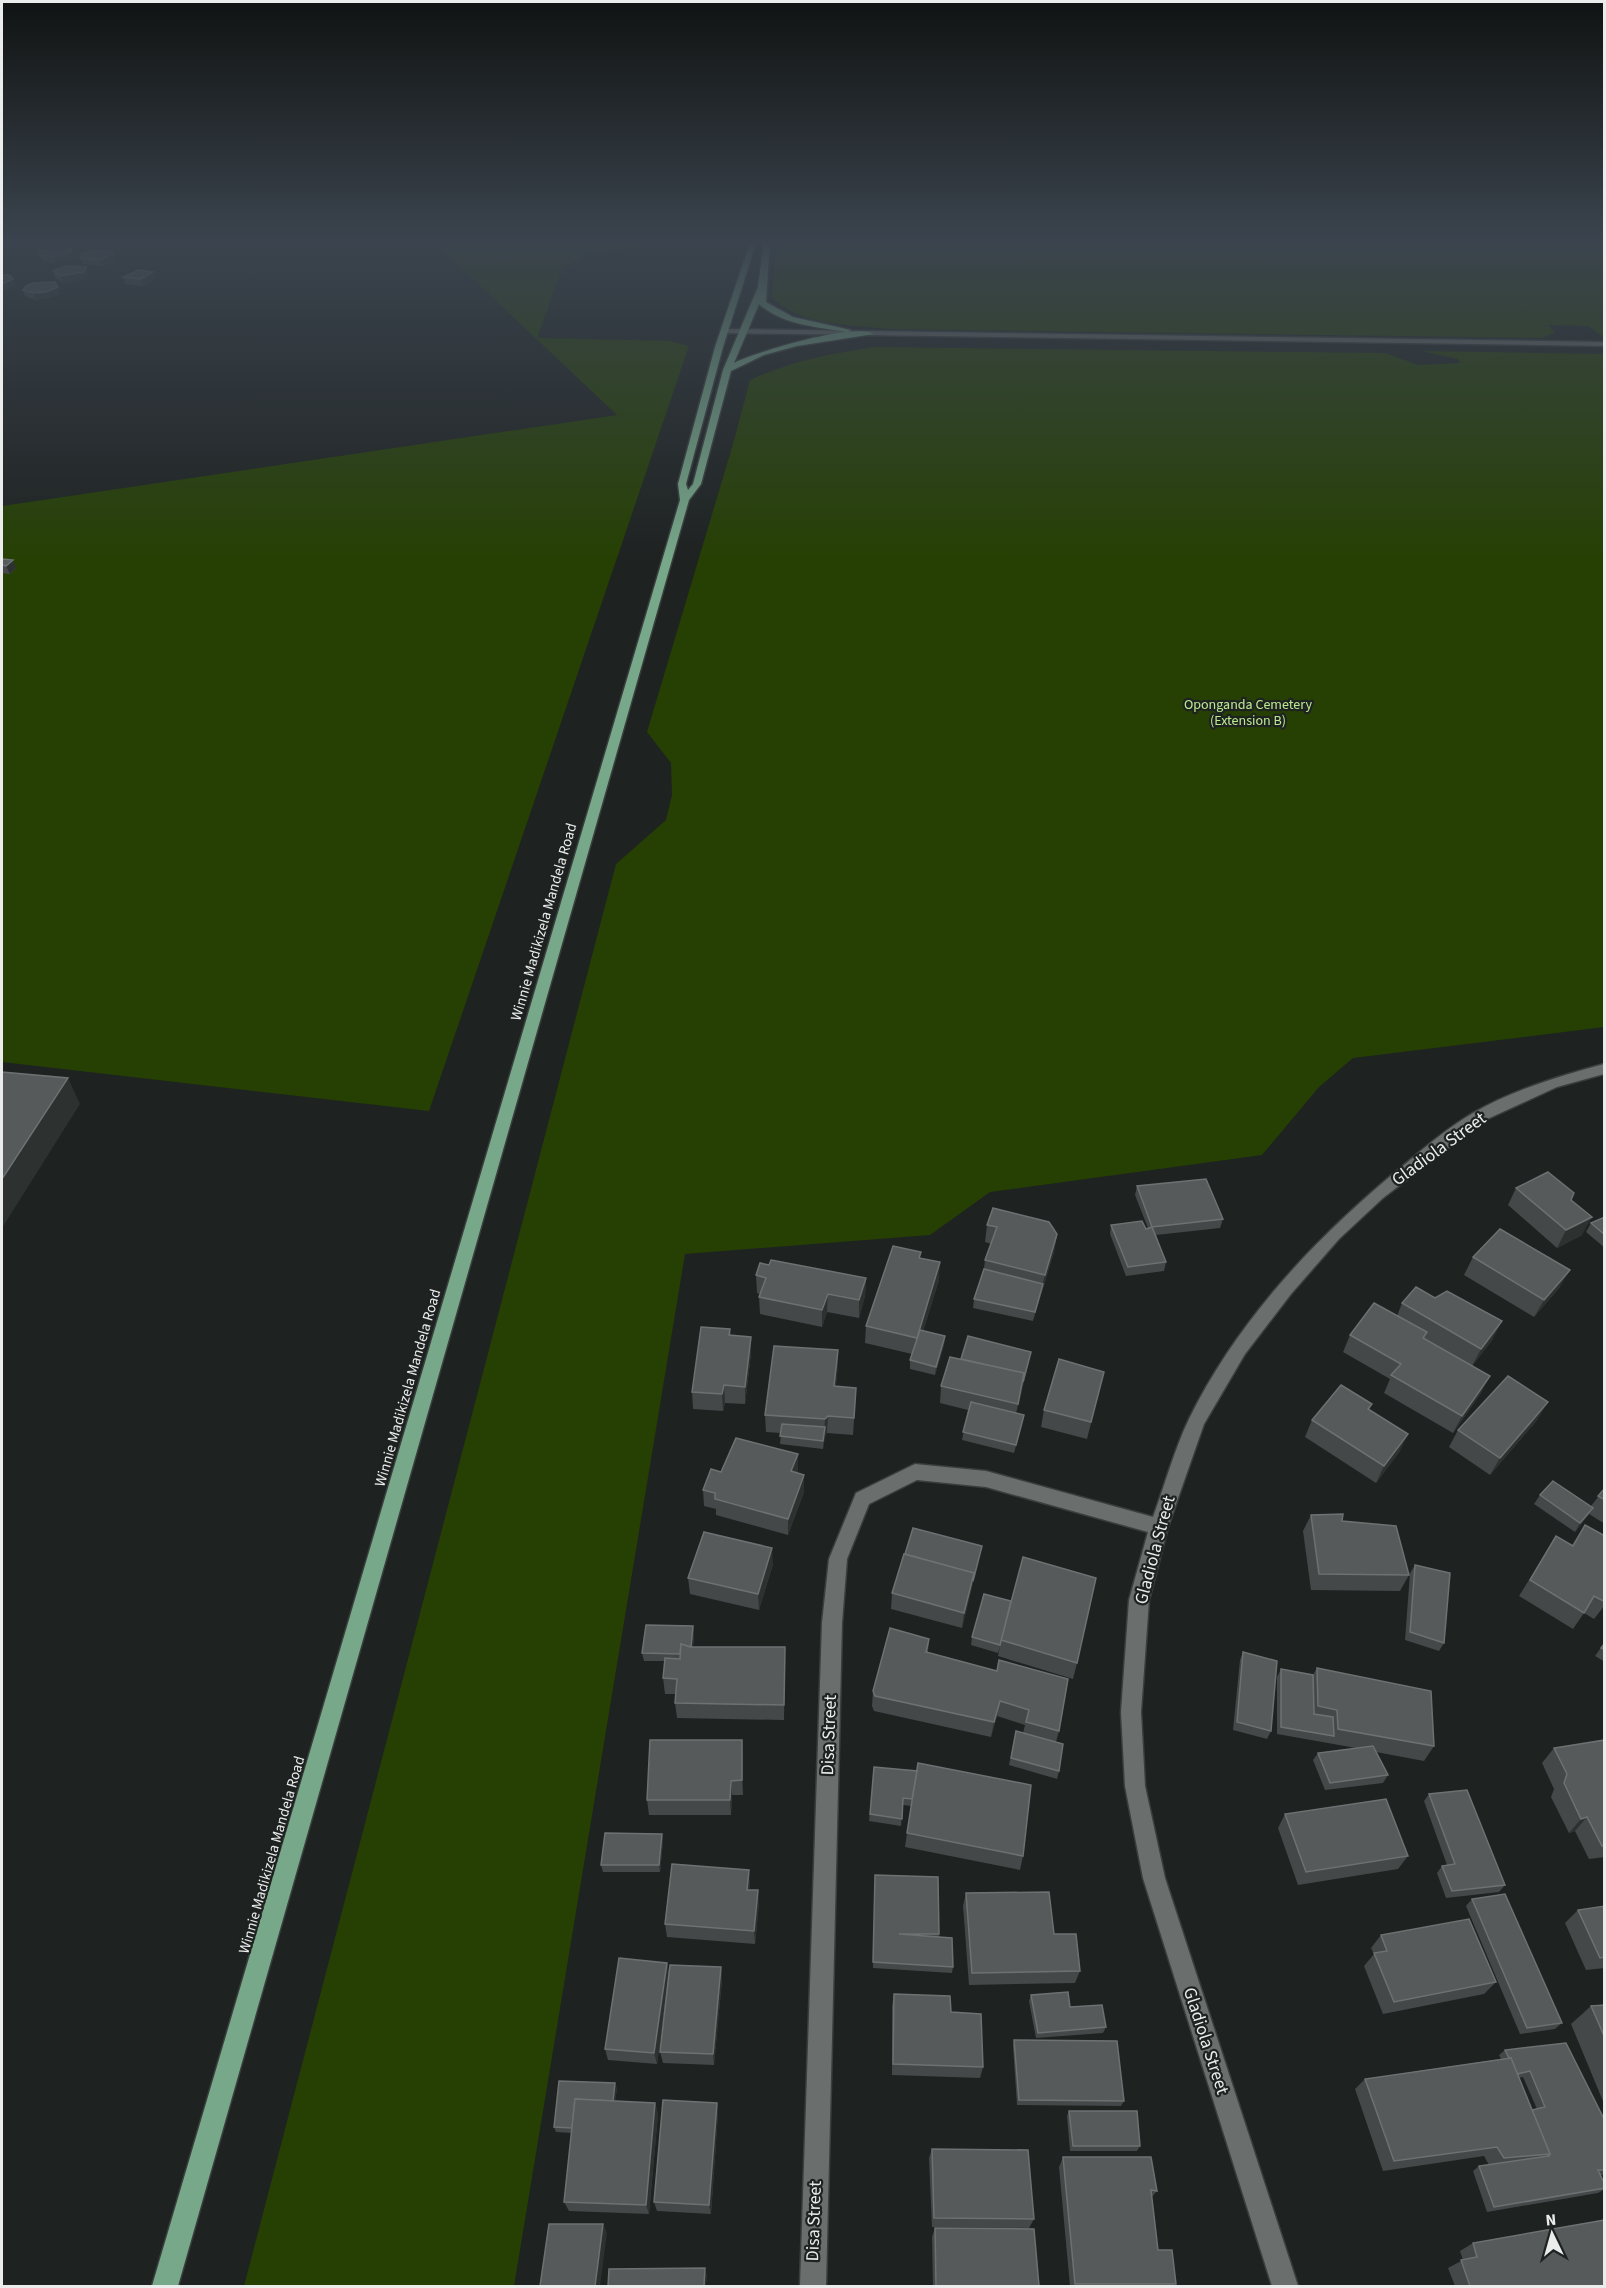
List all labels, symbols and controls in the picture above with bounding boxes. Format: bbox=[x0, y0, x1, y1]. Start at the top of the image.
park label: Oponganda Cemetery (Extension B) bbox=[1184, 695, 1312, 731]
street label: Winnie Madikizela Mandela Road bbox=[506, 821, 582, 1023]
street label: Gladiola Street bbox=[1387, 1106, 1491, 1192]
street label: Winnie Madikizela Mandela Road bbox=[370, 1287, 446, 1489]
street label: Gladiola Street bbox=[1129, 1493, 1181, 1607]
street label: Disa Street bbox=[815, 1694, 843, 1776]
street label: Winnie Madikizela Mandela Road bbox=[234, 1754, 310, 1956]
street label: Gladiola Street bbox=[1177, 1984, 1235, 2098]
street label: Disa Street bbox=[800, 2180, 828, 2262]
north arrow bbox=[1522, 2204, 1582, 2264]
text: N bbox=[1545, 2209, 1557, 2231]

